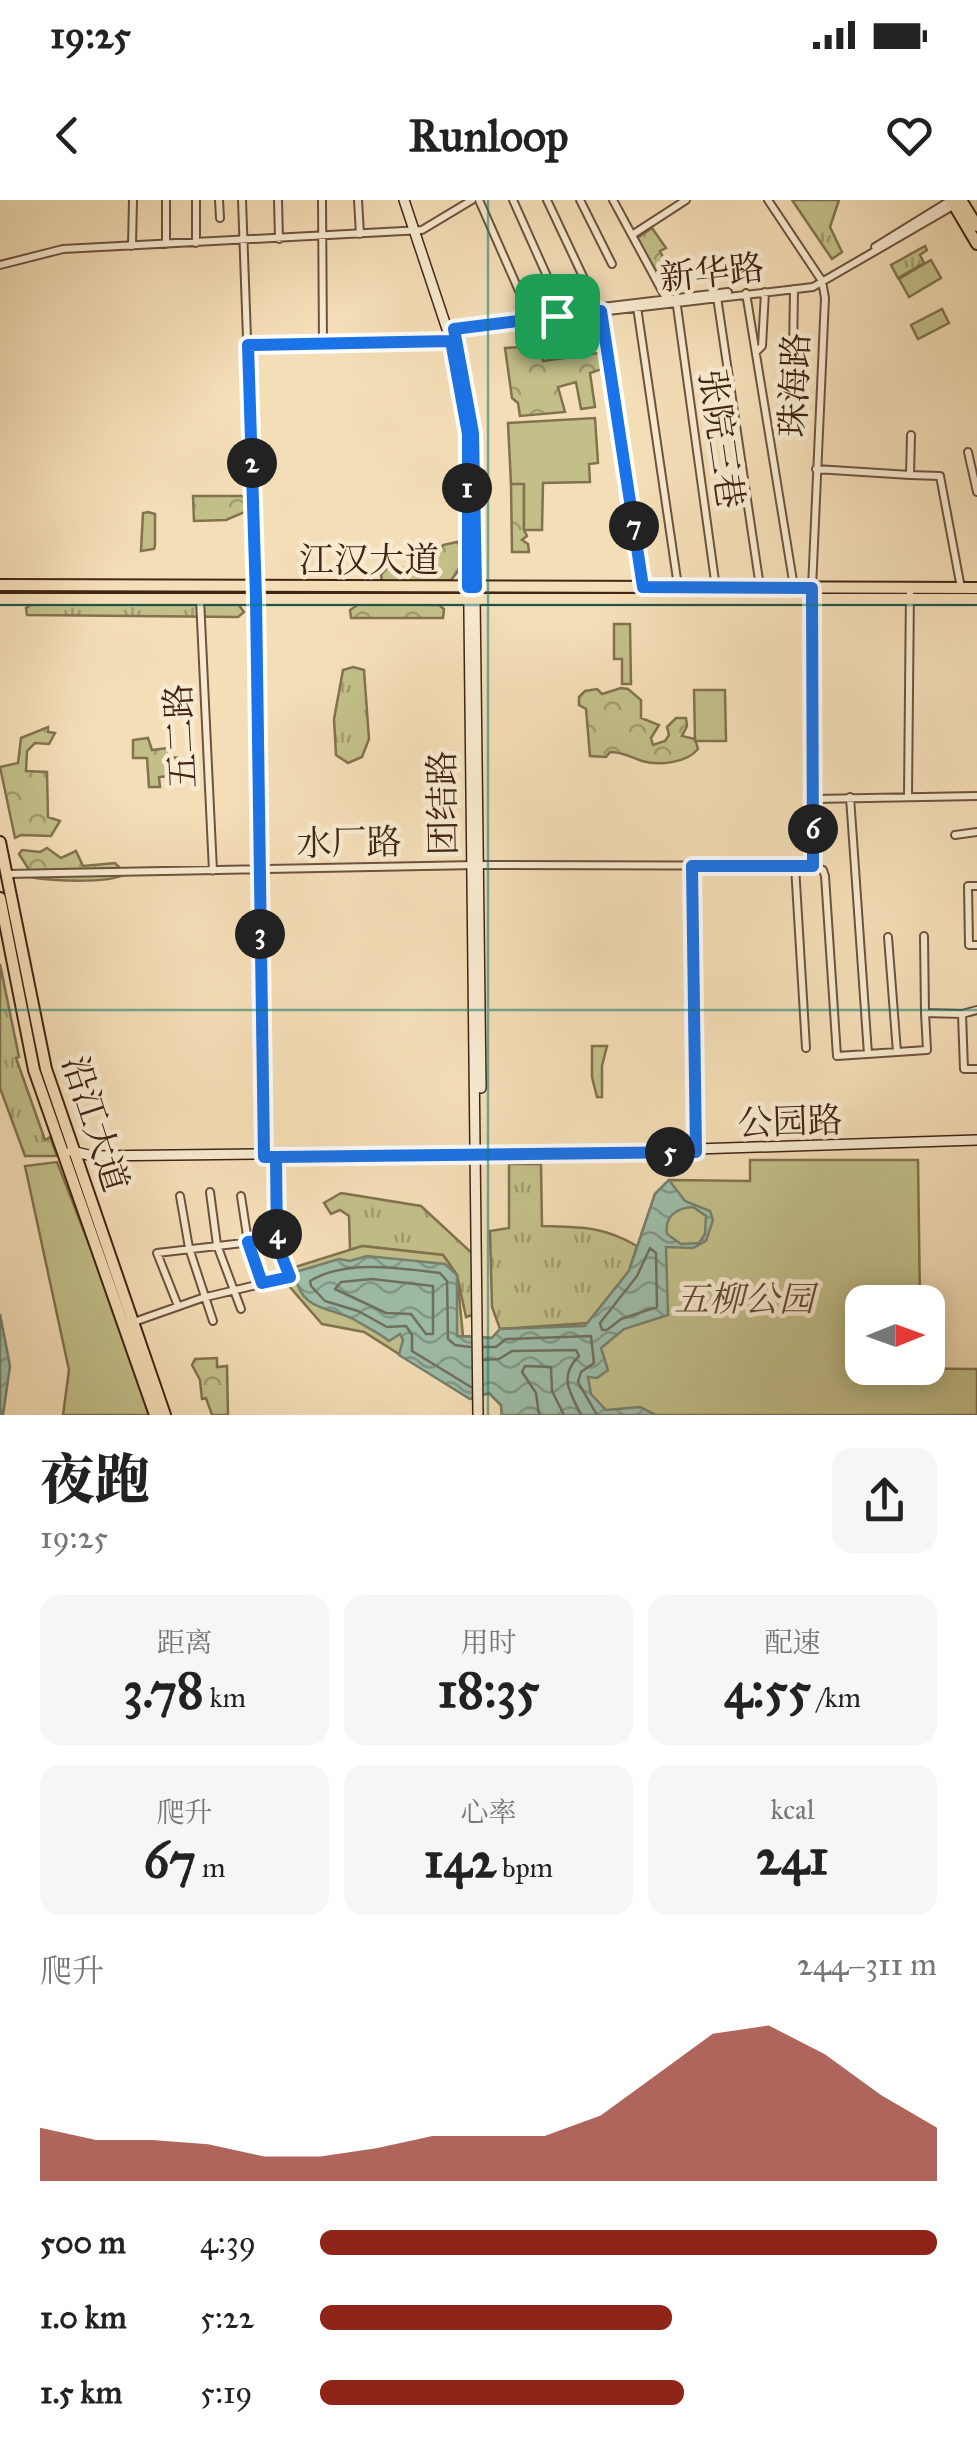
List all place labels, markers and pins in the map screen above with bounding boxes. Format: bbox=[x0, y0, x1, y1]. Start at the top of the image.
pin bbox=[515, 274, 600, 359]
pin: 2 bbox=[227, 438, 277, 488]
pin: 1 bbox=[442, 463, 492, 513]
pin: 7 bbox=[609, 501, 659, 551]
pin: 6 bbox=[788, 804, 838, 854]
pin: 3 bbox=[235, 909, 285, 959]
pin: 5 bbox=[645, 1127, 695, 1177]
pin: 4 bbox=[252, 1209, 302, 1259]

